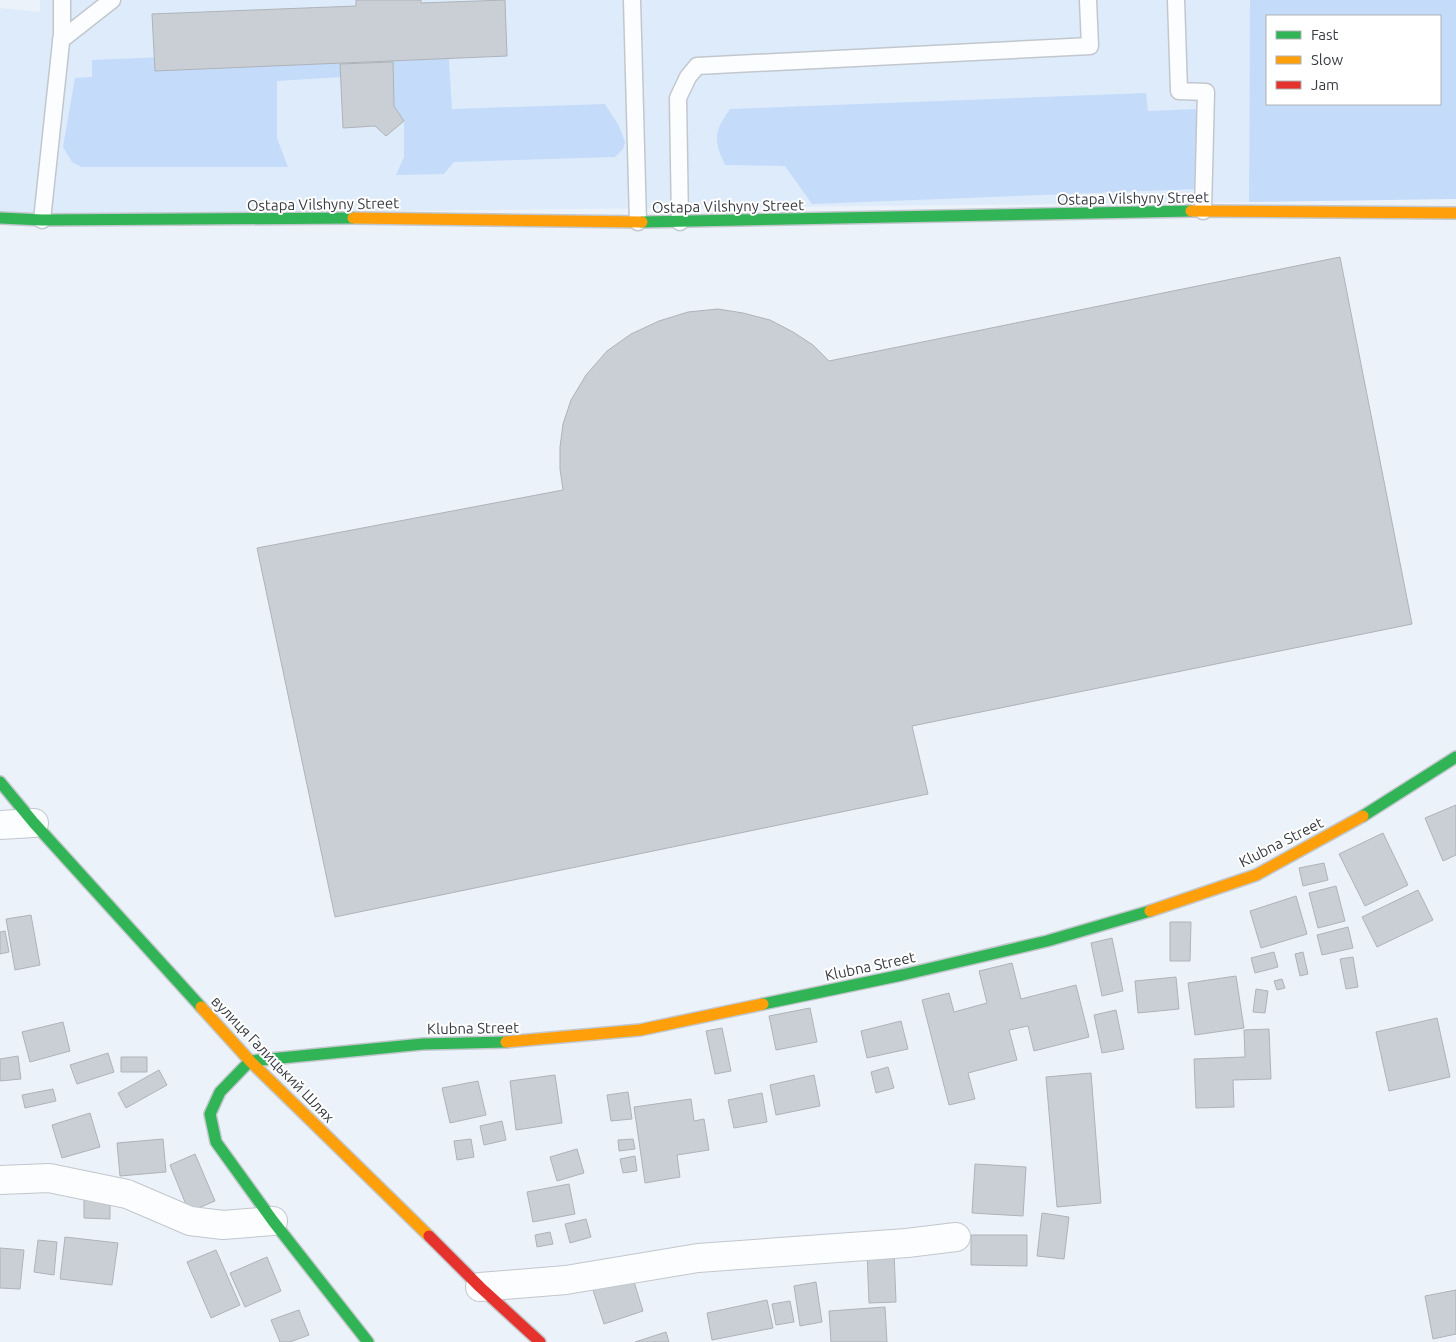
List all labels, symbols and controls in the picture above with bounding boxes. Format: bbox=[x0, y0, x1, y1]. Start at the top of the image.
legend bbox=[1266, 15, 1441, 105]
text: Fast bbox=[1311, 26, 1339, 43]
text: Slow bbox=[1311, 51, 1344, 68]
text: Jam bbox=[1311, 76, 1339, 93]
street label: Ostapa Vilshyny Street bbox=[1057, 188, 1209, 208]
street label: Ostapa Vilshyny Street bbox=[247, 194, 399, 214]
street label: Ostapa Vilshyny Street bbox=[652, 196, 804, 216]
street label: Klubna Street bbox=[1236, 813, 1326, 870]
street label: Klubna Street bbox=[823, 948, 917, 984]
street label: вулиця Галицький Шлях bbox=[208, 992, 338, 1126]
street label: Klubna Street bbox=[427, 1019, 519, 1037]

